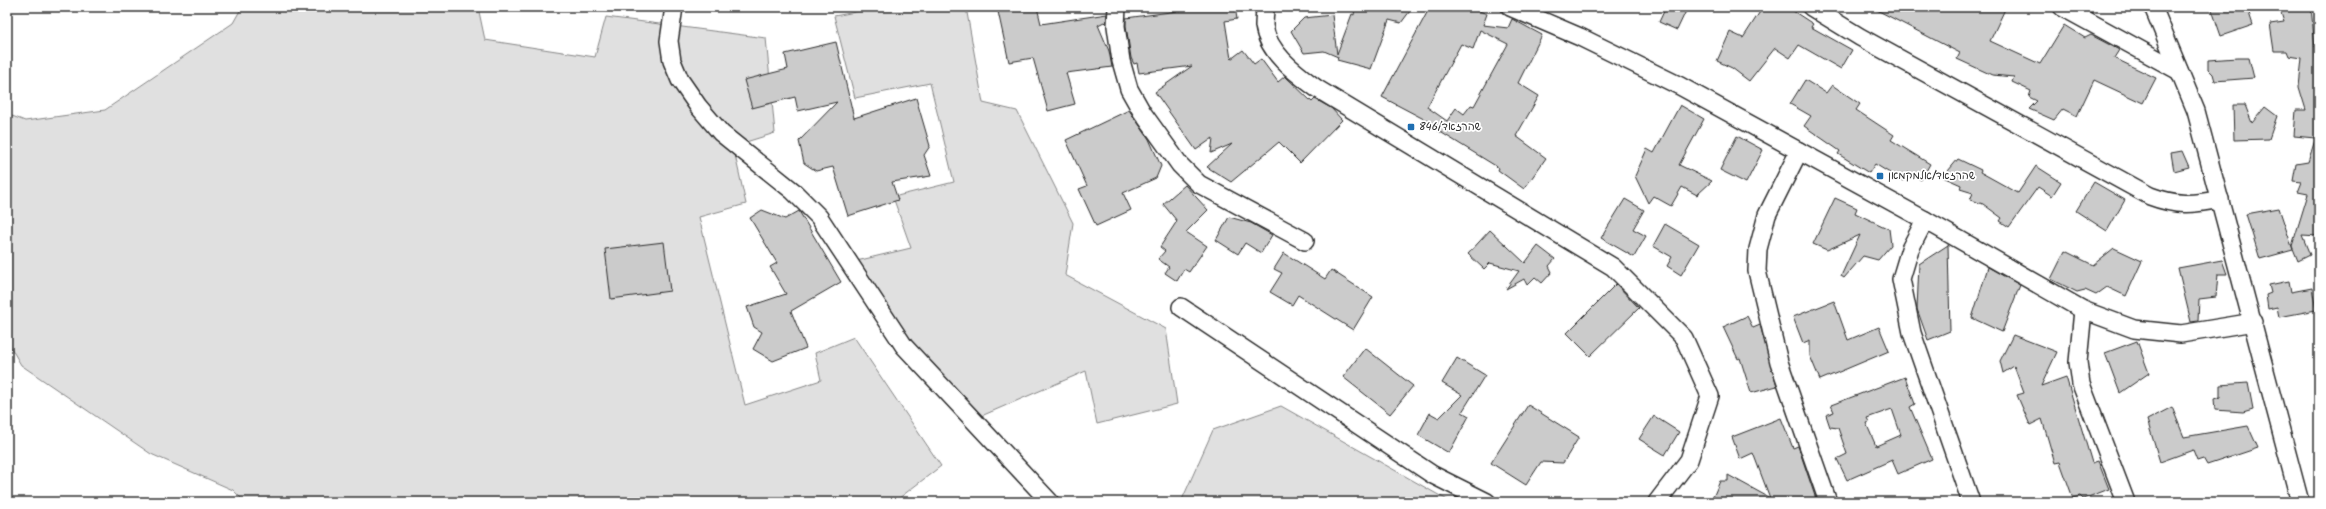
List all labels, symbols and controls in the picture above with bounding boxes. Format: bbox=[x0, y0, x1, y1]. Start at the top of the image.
place label: 846/שהרזאד bbox=[1419, 118, 1482, 136]
marker: 846/שהרזאד bbox=[1406, 122, 1416, 132]
place label: שהרזאד/אלמקמאן bbox=[1888, 167, 1976, 185]
marker: שהרזאד/אלמקמאן bbox=[1875, 171, 1885, 181]

